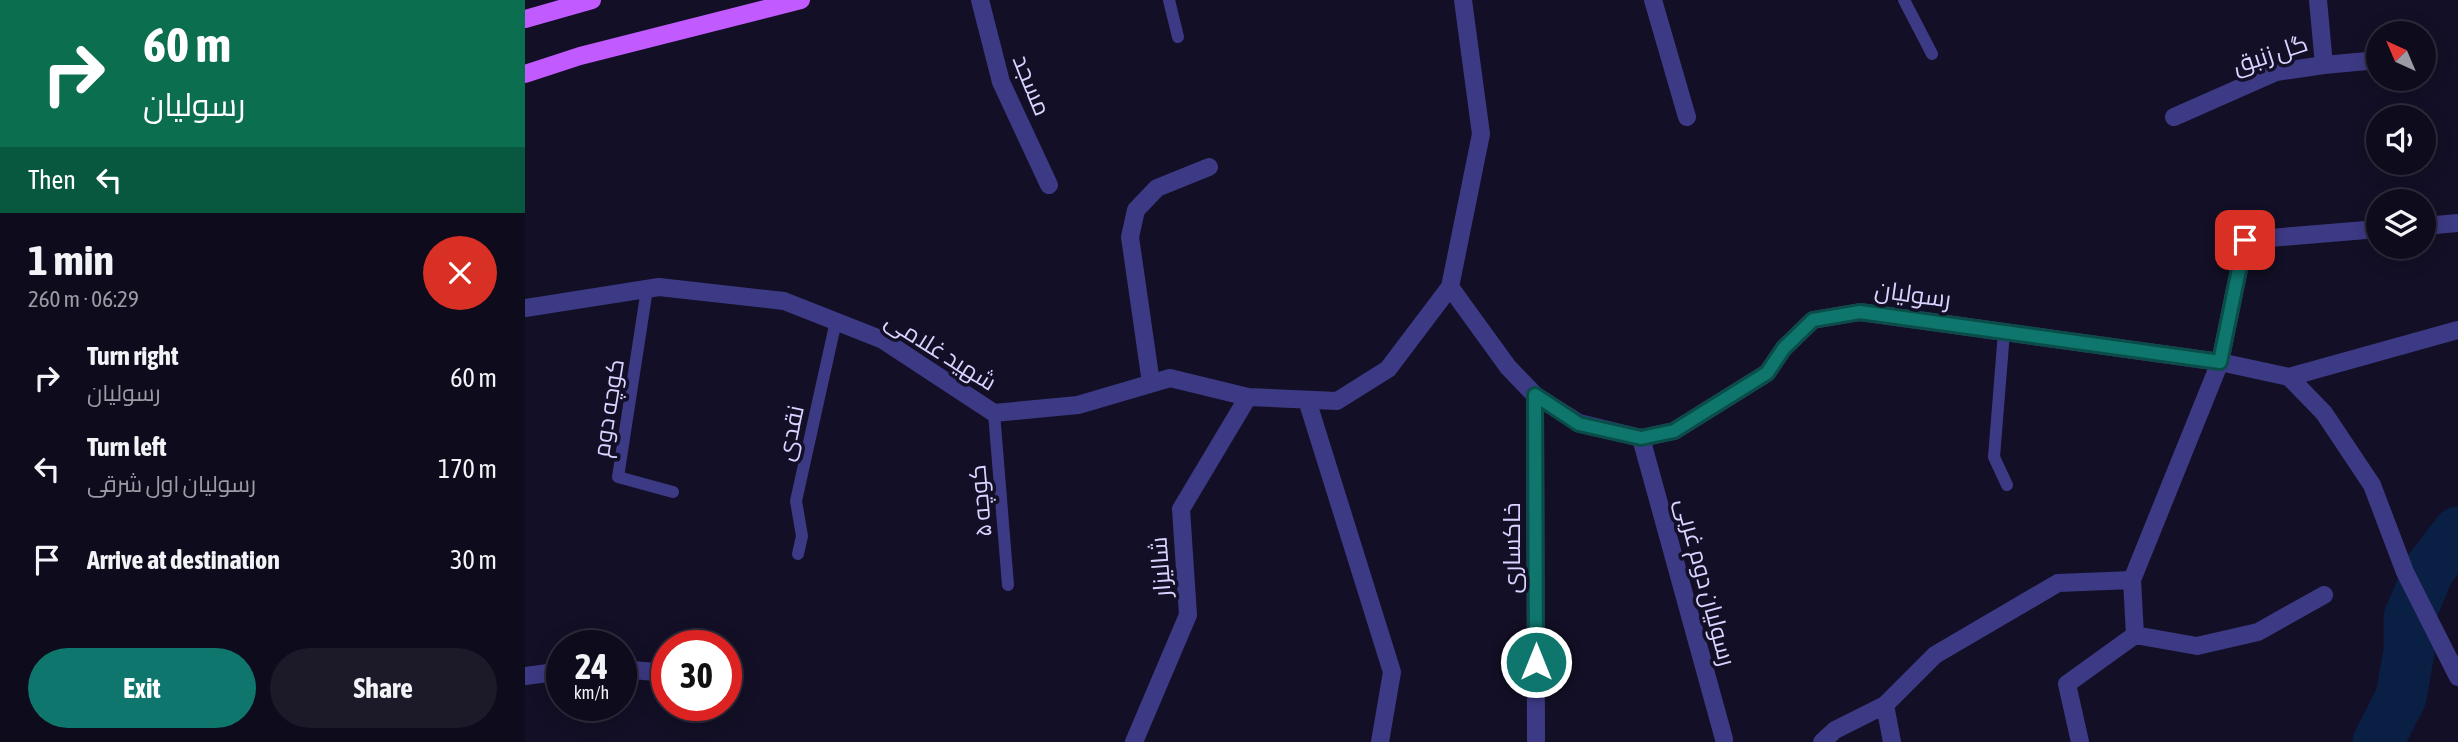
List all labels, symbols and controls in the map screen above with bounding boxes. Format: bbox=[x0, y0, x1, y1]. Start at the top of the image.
text: 60 m bbox=[143, 16, 231, 72]
north arrow bbox=[2366, 21, 2436, 91]
map controls bbox=[2366, 21, 2436, 259]
icon: right bbox=[28, 28, 119, 119]
street label: گل زنبق bbox=[2229, 29, 2312, 81]
street label: مسجد bbox=[1008, 51, 1056, 119]
text: رسولیان bbox=[143, 86, 245, 123]
button: sound bbox=[2366, 105, 2436, 175]
icon: left bbox=[90, 161, 128, 199]
text: Then bbox=[28, 165, 76, 195]
button: layers bbox=[2366, 189, 2436, 259]
pin bbox=[2215, 210, 2275, 270]
icon: arrive bbox=[2226, 221, 2264, 259]
text: 1 min bbox=[28, 236, 114, 284]
button: close bbox=[423, 236, 497, 310]
street label: رسولیان bbox=[1873, 275, 1953, 314]
text: 260 m · 06:29 bbox=[28, 286, 139, 312]
street label: شهید غلامی bbox=[880, 306, 1002, 397]
text: Turn right bbox=[87, 341, 178, 371]
street label: کوچه دوم bbox=[587, 357, 632, 460]
icon: right bbox=[28, 359, 66, 397]
text: 60 m bbox=[450, 363, 497, 393]
text: رسولیان bbox=[87, 380, 161, 406]
street label: نقدی bbox=[771, 403, 810, 463]
text: Turn left bbox=[87, 432, 167, 462]
icon: left bbox=[28, 450, 66, 488]
text: 170 m bbox=[438, 454, 497, 484]
street label: کوچه ۵ bbox=[963, 463, 1000, 538]
text: رسولیان اول شرقی bbox=[87, 471, 256, 497]
street label: رسولیان دوم غربی bbox=[1668, 495, 1741, 669]
street label: خاکساری bbox=[1498, 503, 1526, 593]
street label: شالیزار bbox=[1144, 536, 1176, 600]
icon: arrive bbox=[28, 541, 66, 579]
text: Arrive at destination bbox=[87, 545, 280, 575]
text: 30 m bbox=[450, 545, 497, 575]
position arrow bbox=[1499, 625, 1573, 699]
speed limit sign: 30 bbox=[651, 630, 742, 721]
text: 24 bbox=[575, 646, 608, 686]
button: Exit bbox=[28, 648, 256, 728]
button: Share bbox=[270, 648, 497, 728]
text: km/h bbox=[574, 682, 609, 703]

